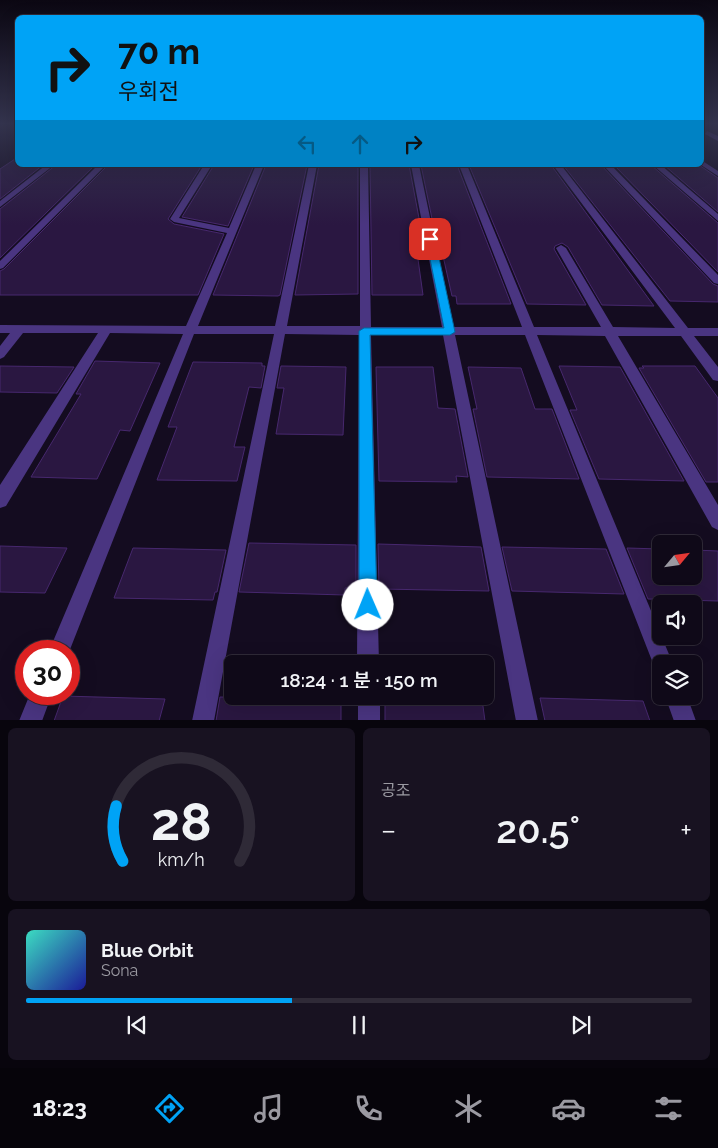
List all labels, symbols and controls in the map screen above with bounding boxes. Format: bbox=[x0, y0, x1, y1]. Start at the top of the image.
text: 70 m bbox=[118, 31, 200, 72]
icon: right bbox=[35, 35, 100, 100]
text: 우회전 bbox=[118, 78, 179, 104]
icon: left bbox=[293, 130, 321, 158]
icon: ahead bbox=[346, 130, 374, 158]
icon: right bbox=[399, 130, 427, 158]
pin bbox=[409, 218, 451, 260]
icon: arrive bbox=[416, 225, 444, 253]
north arrow bbox=[652, 535, 702, 585]
map controls bbox=[652, 535, 702, 705]
position arrow bbox=[341, 578, 393, 630]
button: sound bbox=[652, 595, 702, 645]
speed limit sign: 30 bbox=[15, 640, 80, 705]
button: layers bbox=[652, 655, 702, 705]
text: 18:24 · 1 분 · 150 m bbox=[280, 669, 438, 691]
text: 공조 bbox=[381, 781, 410, 800]
text: 28 bbox=[151, 791, 212, 852]
text: 20.5° bbox=[496, 807, 580, 852]
text: − bbox=[381, 814, 396, 847]
text: + bbox=[680, 814, 692, 847]
text: km/h bbox=[158, 849, 205, 870]
text: Blue Orbit bbox=[101, 939, 193, 961]
text: Sona bbox=[101, 961, 138, 980]
icon: previous bbox=[123, 1011, 151, 1039]
icon: pause bbox=[345, 1011, 373, 1039]
icon: next bbox=[567, 1011, 595, 1039]
icon: directions bbox=[152, 1091, 187, 1126]
icon: music bbox=[251, 1091, 286, 1126]
icon: phone bbox=[351, 1091, 386, 1126]
icon: climate bbox=[451, 1091, 486, 1126]
icon: car bbox=[551, 1091, 586, 1126]
icon: filters bbox=[651, 1091, 686, 1126]
text: 18:23 bbox=[32, 1095, 87, 1121]

